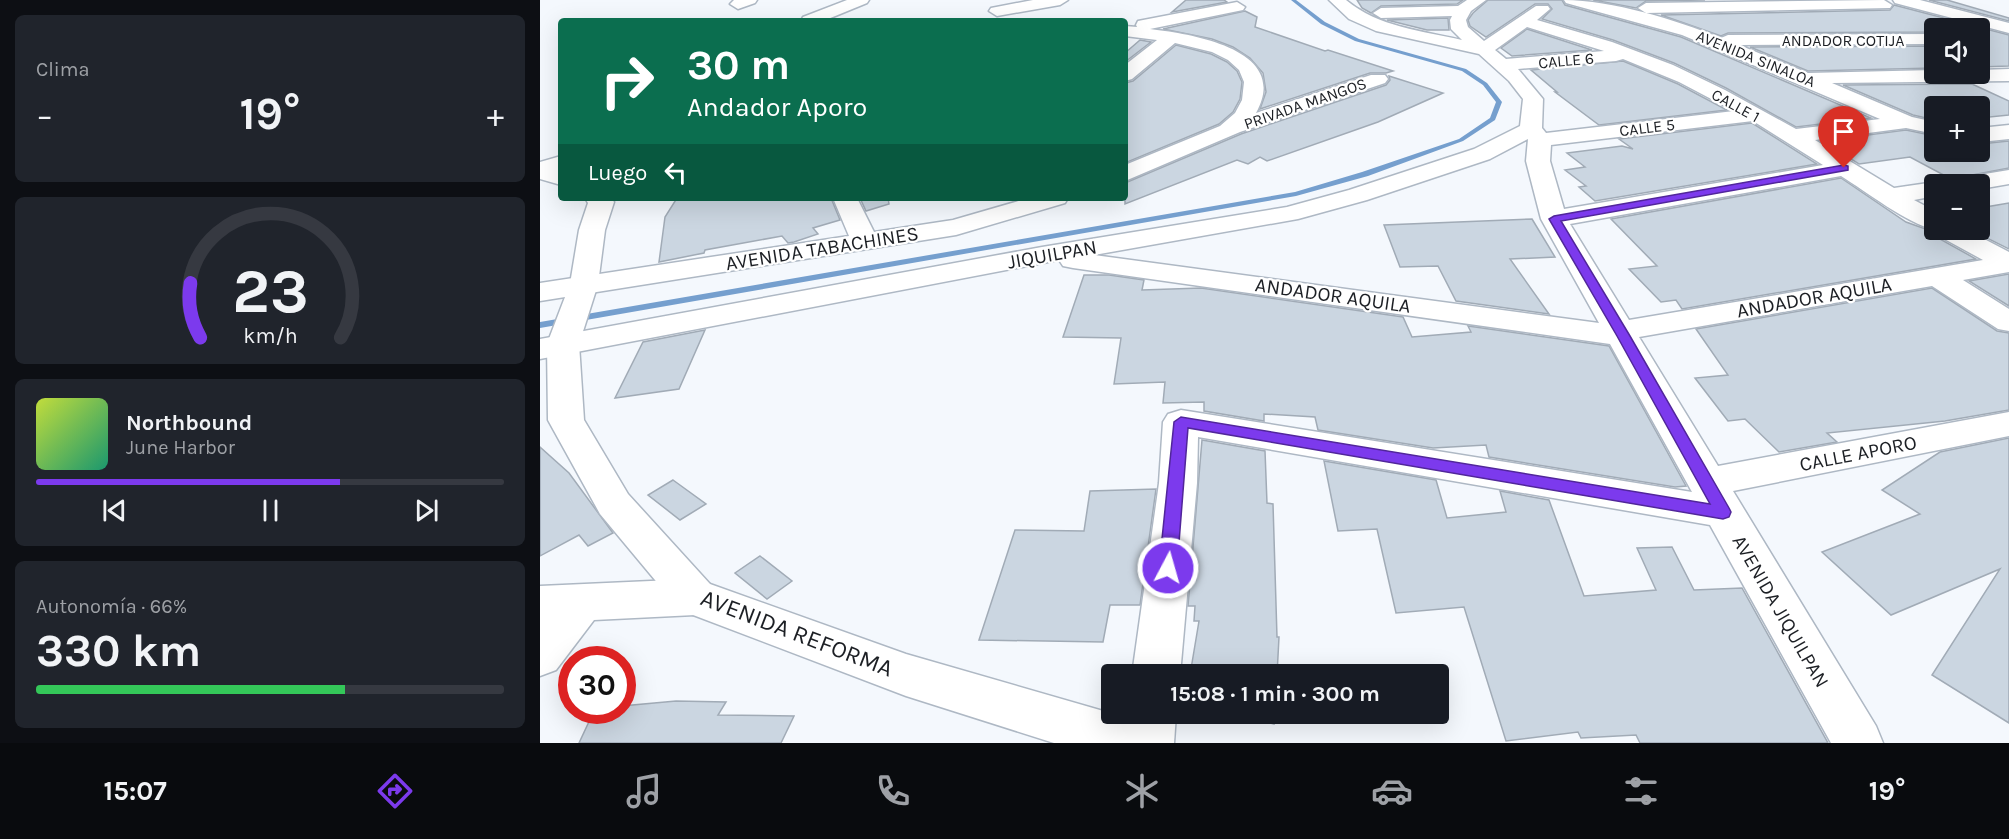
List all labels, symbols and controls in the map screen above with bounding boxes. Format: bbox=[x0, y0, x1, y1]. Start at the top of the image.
map controls bbox=[1924, 18, 1990, 240]
button: sound bbox=[1924, 18, 1990, 84]
street label: AVENIDA SINALOA bbox=[1693, 26, 1818, 91]
street label: ANDADOR COTIJA bbox=[1782, 31, 1904, 50]
text: 30 m bbox=[687, 40, 790, 90]
icon: right bbox=[588, 42, 666, 120]
street label: CALLE 6 bbox=[1537, 49, 1595, 72]
text: Clima bbox=[36, 58, 90, 81]
street label: PRIVADA MANGOS bbox=[1241, 74, 1369, 133]
street label: CALLE 1 bbox=[1708, 85, 1763, 126]
text: 19° bbox=[240, 88, 300, 140]
text: Andador Aporo bbox=[687, 91, 867, 123]
text: − bbox=[36, 96, 53, 134]
text: + bbox=[487, 96, 504, 134]
button: + bbox=[1924, 96, 1990, 162]
pin bbox=[1818, 106, 1869, 168]
street label: CALLE 5 bbox=[1618, 115, 1676, 140]
icon: arrive bbox=[1827, 115, 1860, 148]
icon: left bbox=[659, 156, 692, 189]
text: Luego bbox=[588, 160, 647, 186]
button: − bbox=[1924, 174, 1990, 240]
street label: AVENIDA TABACHINES bbox=[724, 222, 920, 275]
street label: JIQUILPAN bbox=[1006, 235, 1098, 274]
text: 23 bbox=[232, 255, 308, 328]
street label: ANDADOR AQUILA bbox=[1254, 273, 1412, 318]
street label: ANDADOR AQUILA bbox=[1735, 273, 1893, 322]
text: km/h bbox=[243, 323, 297, 348]
text: Northbound bbox=[126, 410, 252, 436]
street label: CALLE APORO bbox=[1797, 431, 1919, 476]
text: June Harbor bbox=[126, 436, 235, 459]
icon: previous bbox=[98, 494, 131, 527]
icon: pause bbox=[254, 494, 287, 527]
icon: next bbox=[410, 494, 443, 527]
street label: AVENIDA JIQUILPAN bbox=[1728, 531, 1834, 692]
position arrow bbox=[1136, 536, 1200, 600]
street label: AVENIDA REFORMA bbox=[697, 583, 897, 683]
text: Autonomía · 66% bbox=[36, 595, 187, 618]
text: 330 km bbox=[36, 625, 201, 677]
speed limit sign: 30 bbox=[558, 646, 636, 724]
text: 15:08 · 1 min · 300 m bbox=[1170, 681, 1380, 707]
icon: directions bbox=[374, 770, 416, 812]
icon: music bbox=[623, 770, 665, 812]
icon: phone bbox=[872, 770, 914, 812]
icon: climate bbox=[1121, 770, 1163, 812]
icon: car bbox=[1371, 770, 1413, 812]
icon: filters bbox=[1620, 770, 1662, 812]
text: 15:07 bbox=[104, 775, 167, 807]
text: 19° bbox=[1869, 775, 1905, 807]

